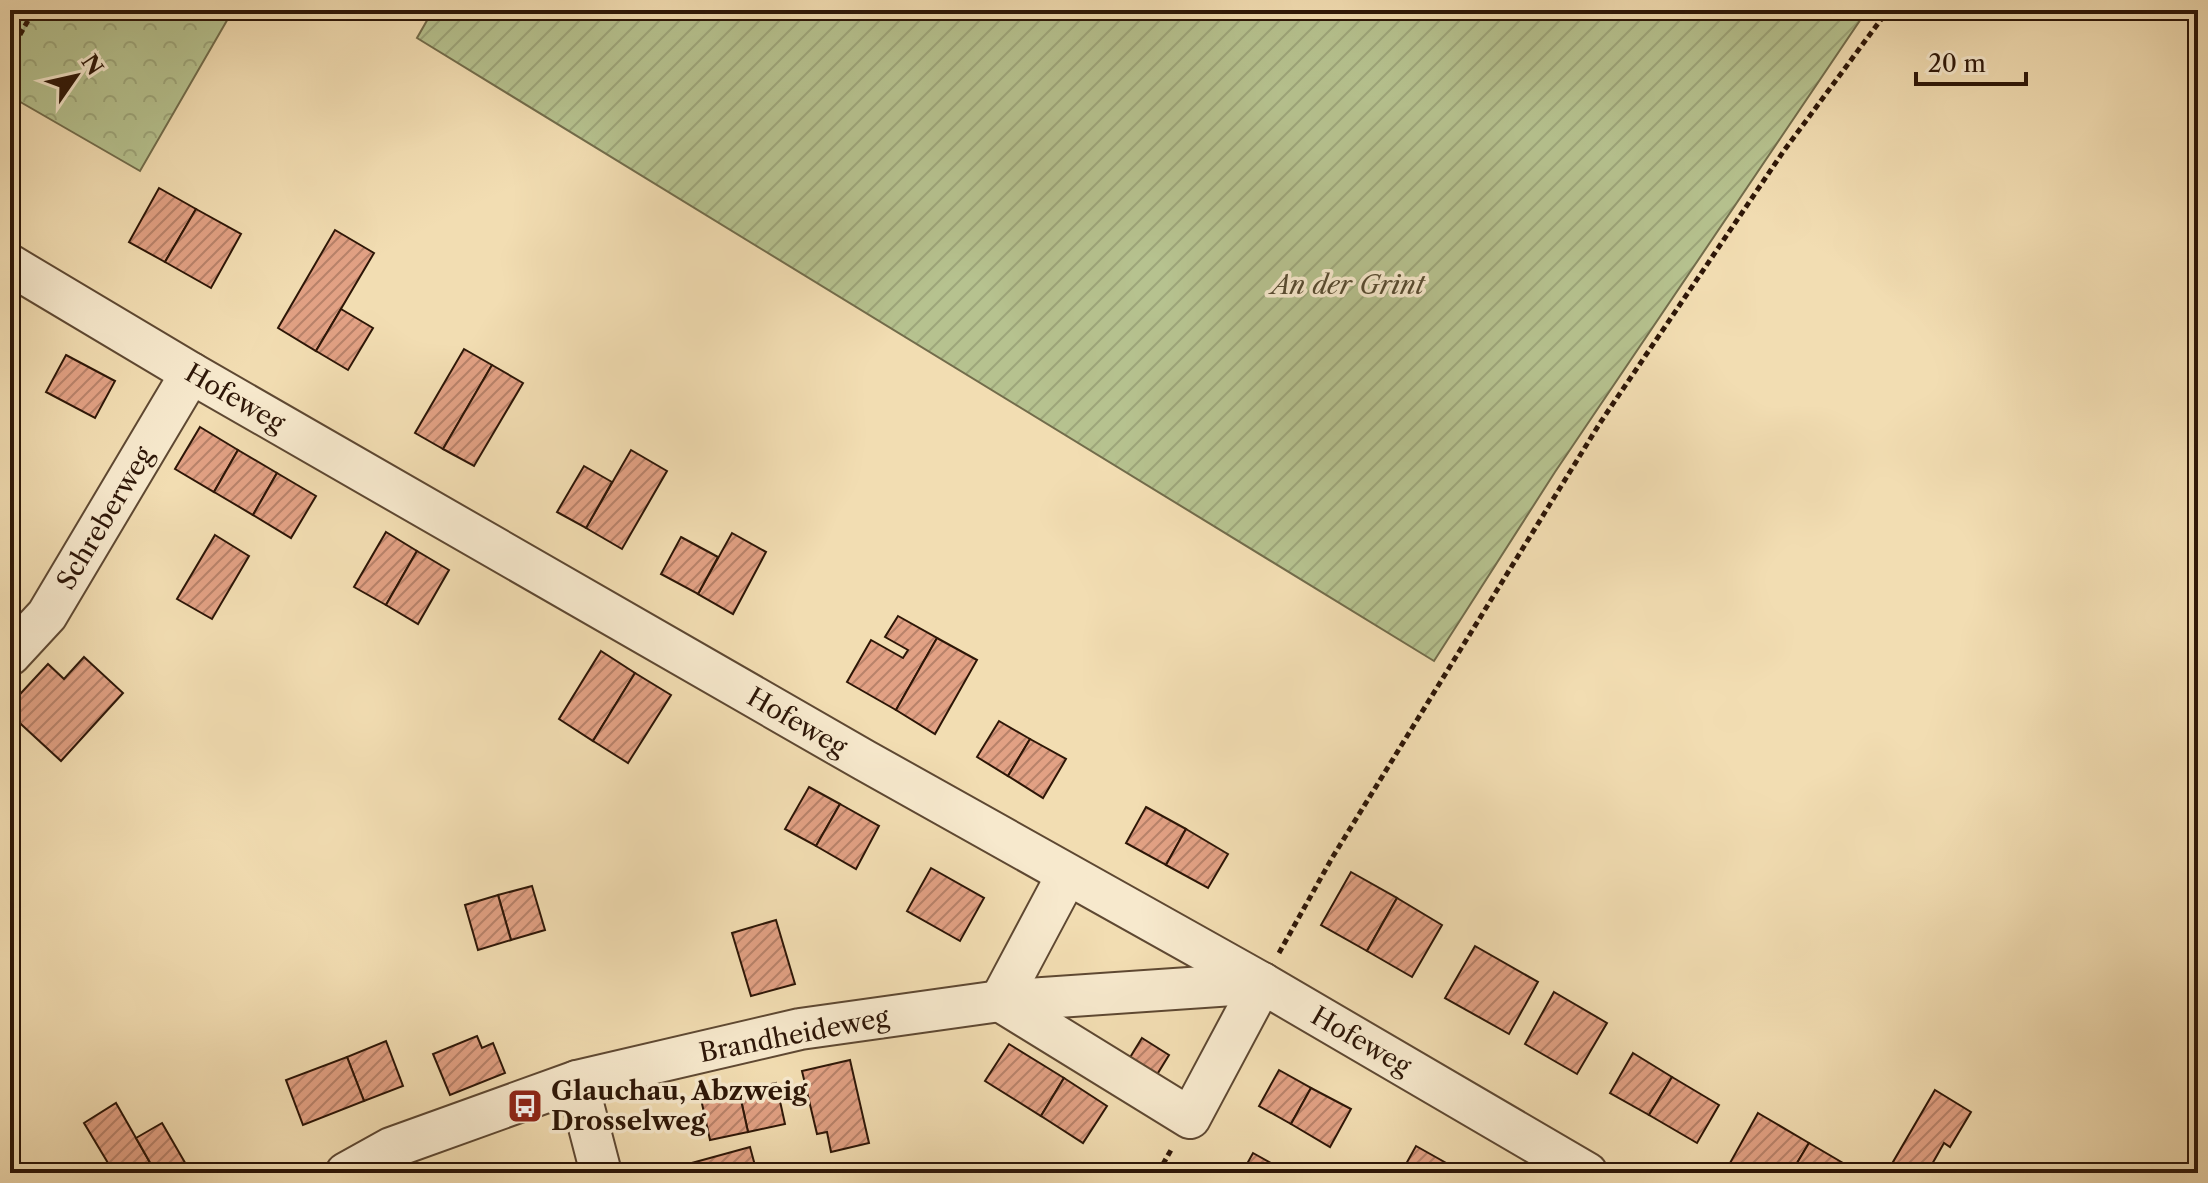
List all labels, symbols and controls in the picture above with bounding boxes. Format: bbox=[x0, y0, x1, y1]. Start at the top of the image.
north arrow bbox=[36, 36, 116, 116]
scale bar bbox=[1916, 36, 2026, 86]
text: 20 m bbox=[1928, 49, 1986, 78]
text: N bbox=[76, 50, 109, 81]
park label: An der Grint bbox=[1267, 269, 1427, 301]
street label: Hofeweg bbox=[179, 357, 291, 439]
street label: Schreberweg bbox=[50, 441, 160, 595]
street label: Hofeweg bbox=[741, 681, 853, 763]
street label: Hofeweg bbox=[1305, 1000, 1417, 1082]
street label: Brandheideweg bbox=[696, 1001, 892, 1069]
place label: Glauchau, Abzweig Drosselweg bbox=[551, 1075, 808, 1137]
bus stop icon: Glauchau, Abzweig Drosselweg bbox=[506, 1087, 544, 1125]

